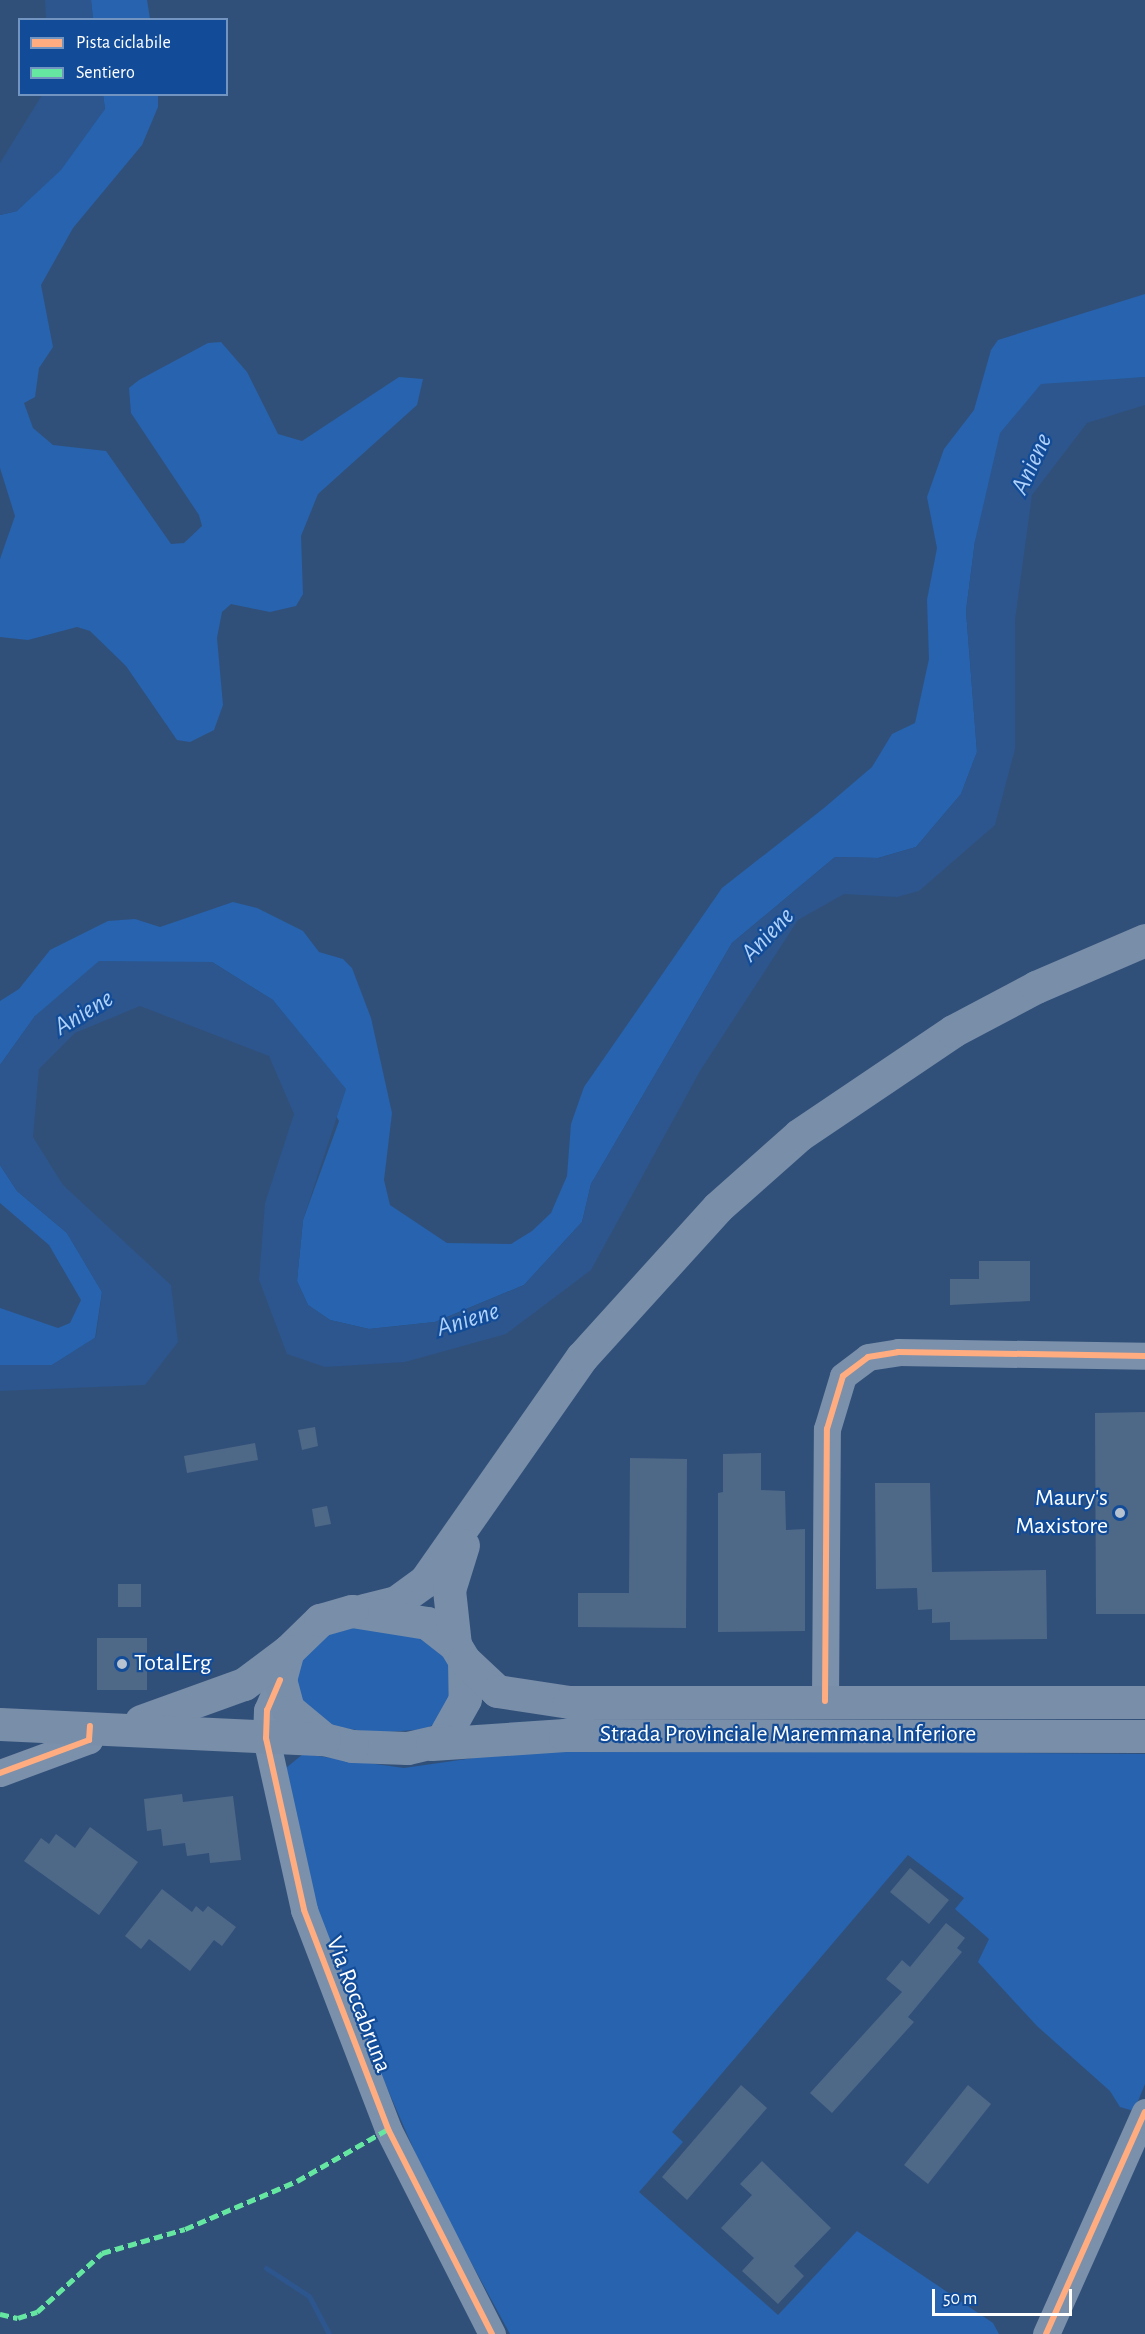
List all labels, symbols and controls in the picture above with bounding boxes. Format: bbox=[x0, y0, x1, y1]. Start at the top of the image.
legend bbox=[18, 18, 228, 96]
text: Pista ciclabile bbox=[76, 34, 171, 52]
text: Sentiero bbox=[76, 64, 135, 82]
water label: Aniene bbox=[1004, 428, 1060, 500]
water label: Aniene bbox=[735, 901, 801, 969]
water label: Aniene bbox=[49, 983, 119, 1043]
water label: Aniene bbox=[433, 1296, 503, 1344]
place label: Maury's Maxistore bbox=[1015, 1485, 1108, 1541]
marker: Maury's Maxistore bbox=[1113, 1506, 1127, 1520]
place label: TotalErg bbox=[134, 1650, 211, 1678]
marker: TotalErg bbox=[115, 1657, 129, 1671]
street label: Strada Provinciale Maremmana Inferiore bbox=[600, 1721, 976, 1749]
street label: Via Roccabruna bbox=[319, 1933, 397, 2077]
scale bar bbox=[935, 2277, 1074, 2315]
text: 50 m bbox=[943, 2290, 977, 2308]

